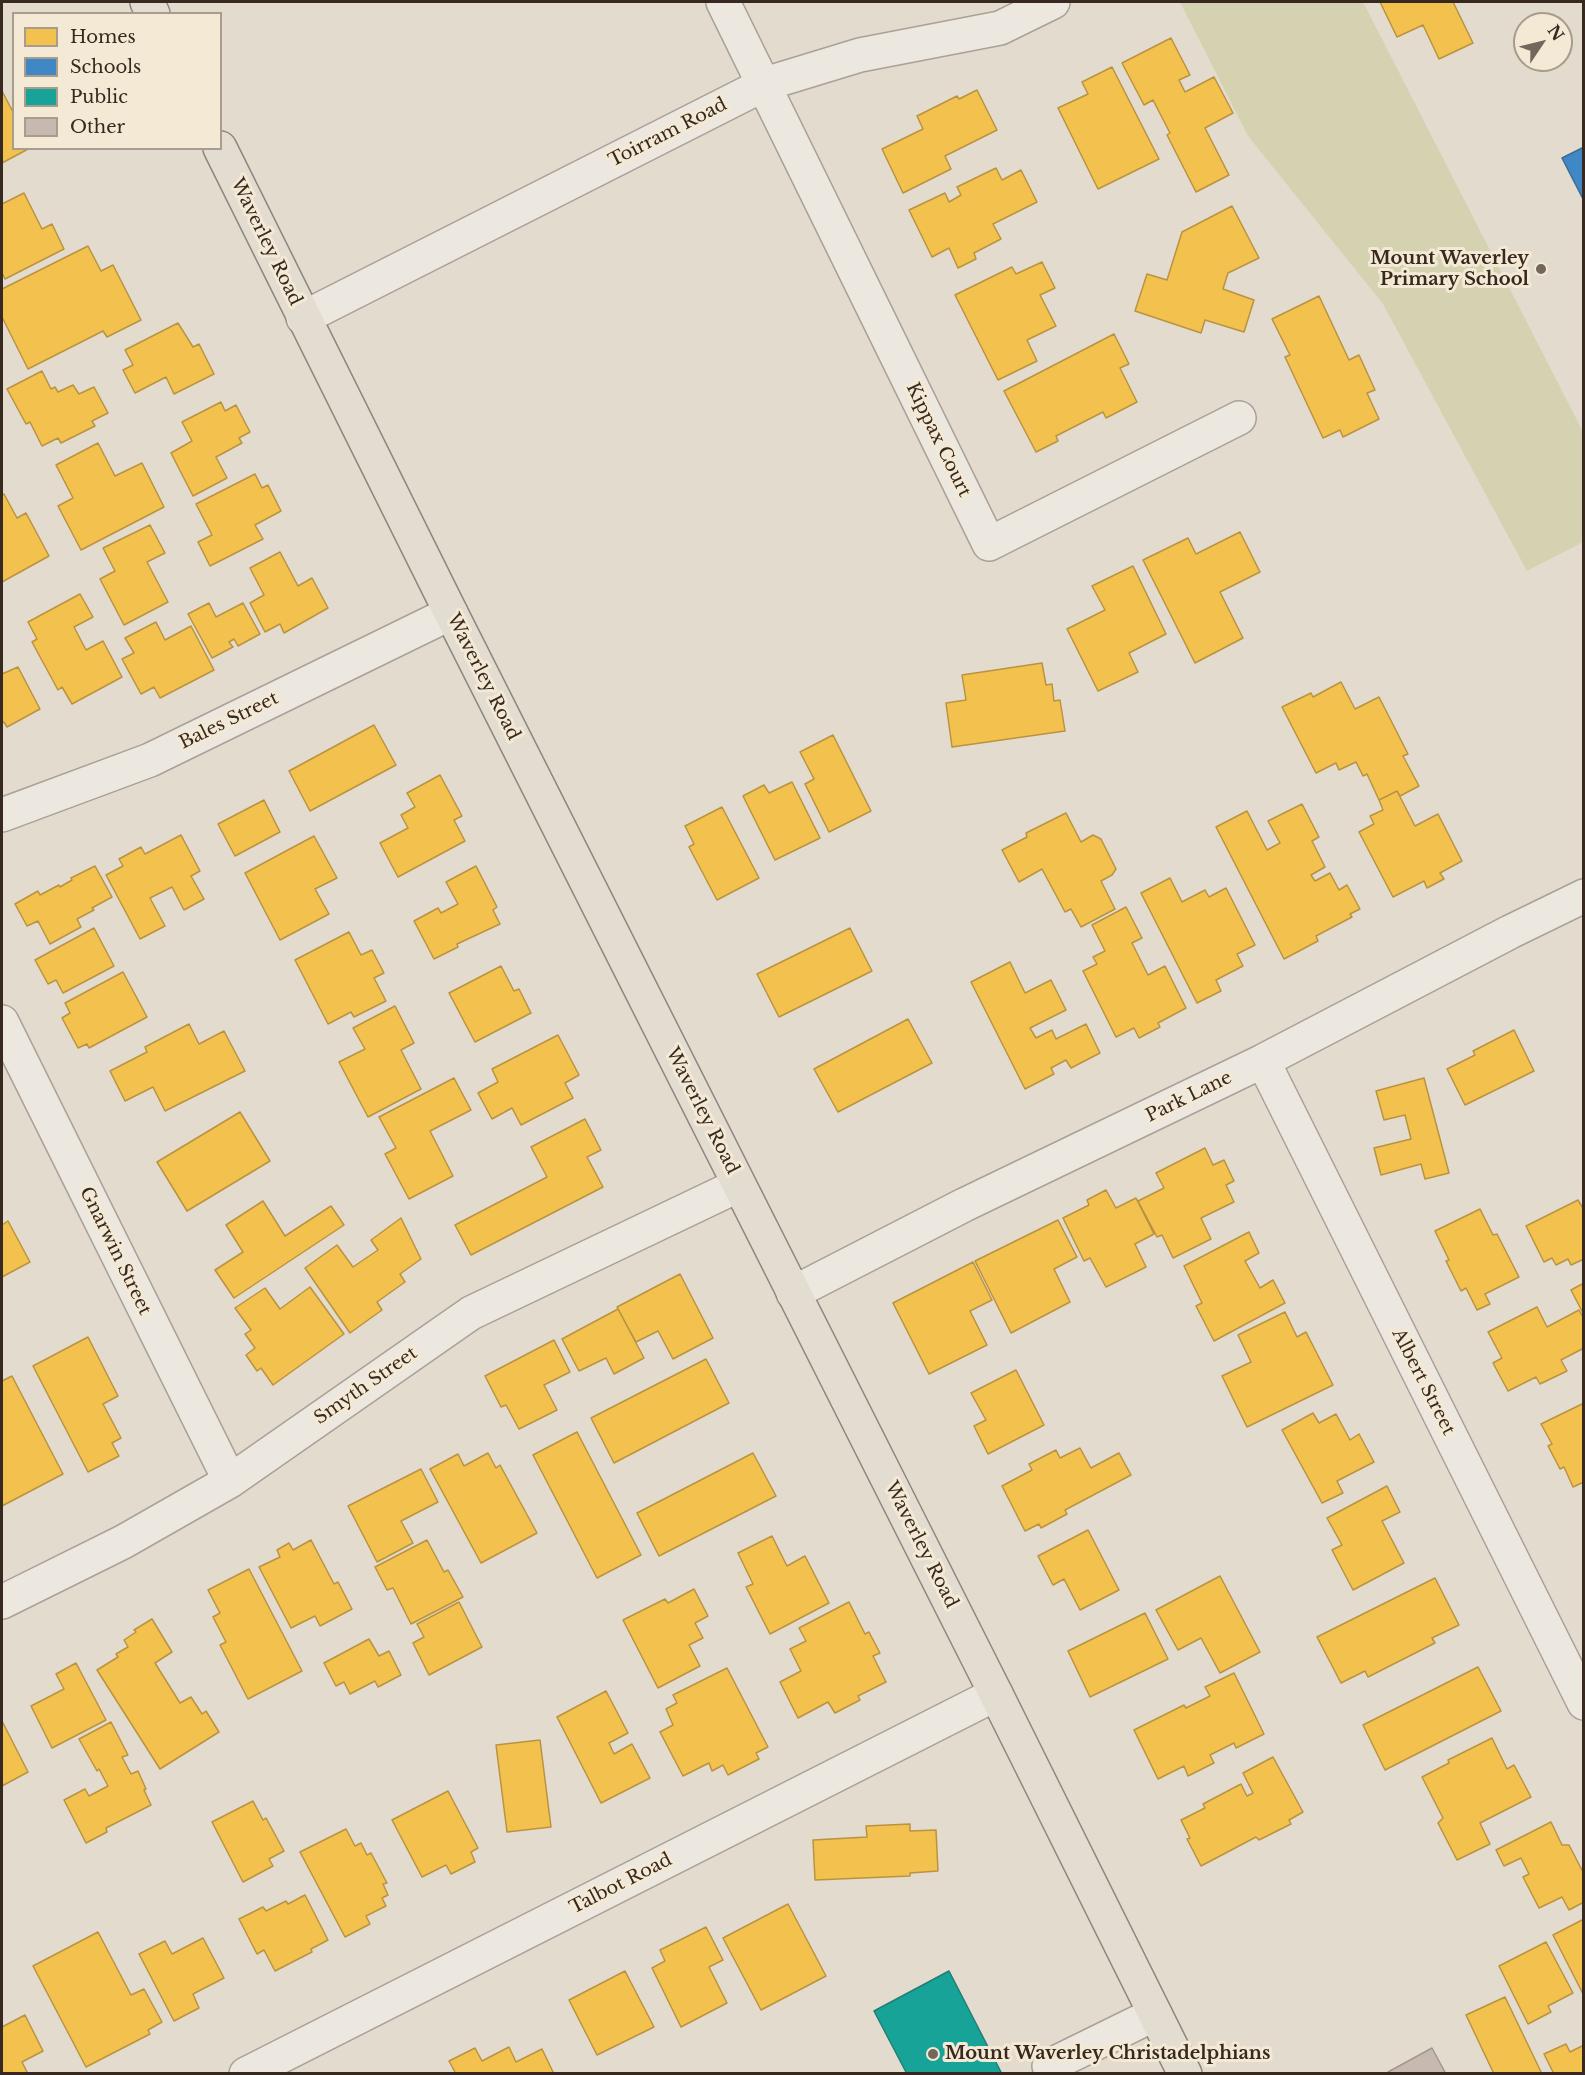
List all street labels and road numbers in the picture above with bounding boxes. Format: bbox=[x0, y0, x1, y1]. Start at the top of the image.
street label: Toirram Road bbox=[605, 94, 731, 172]
street label: Waverley Road bbox=[226, 175, 306, 309]
street label: Kippax Court bbox=[901, 379, 975, 501]
street label: Waverley Road bbox=[442, 610, 524, 744]
street label: Bales Street bbox=[176, 688, 282, 754]
street label: Waverley Road bbox=[661, 1044, 743, 1178]
street label: Park Lane bbox=[1143, 1067, 1235, 1127]
street label: Gnarwin Street bbox=[75, 1183, 155, 1319]
street label: Albert Street bbox=[1387, 1325, 1459, 1439]
street label: Smyth Street bbox=[310, 1343, 422, 1429]
street label: Waverley Road bbox=[880, 1478, 962, 1612]
street label: Talbot Road bbox=[566, 1849, 676, 1919]

